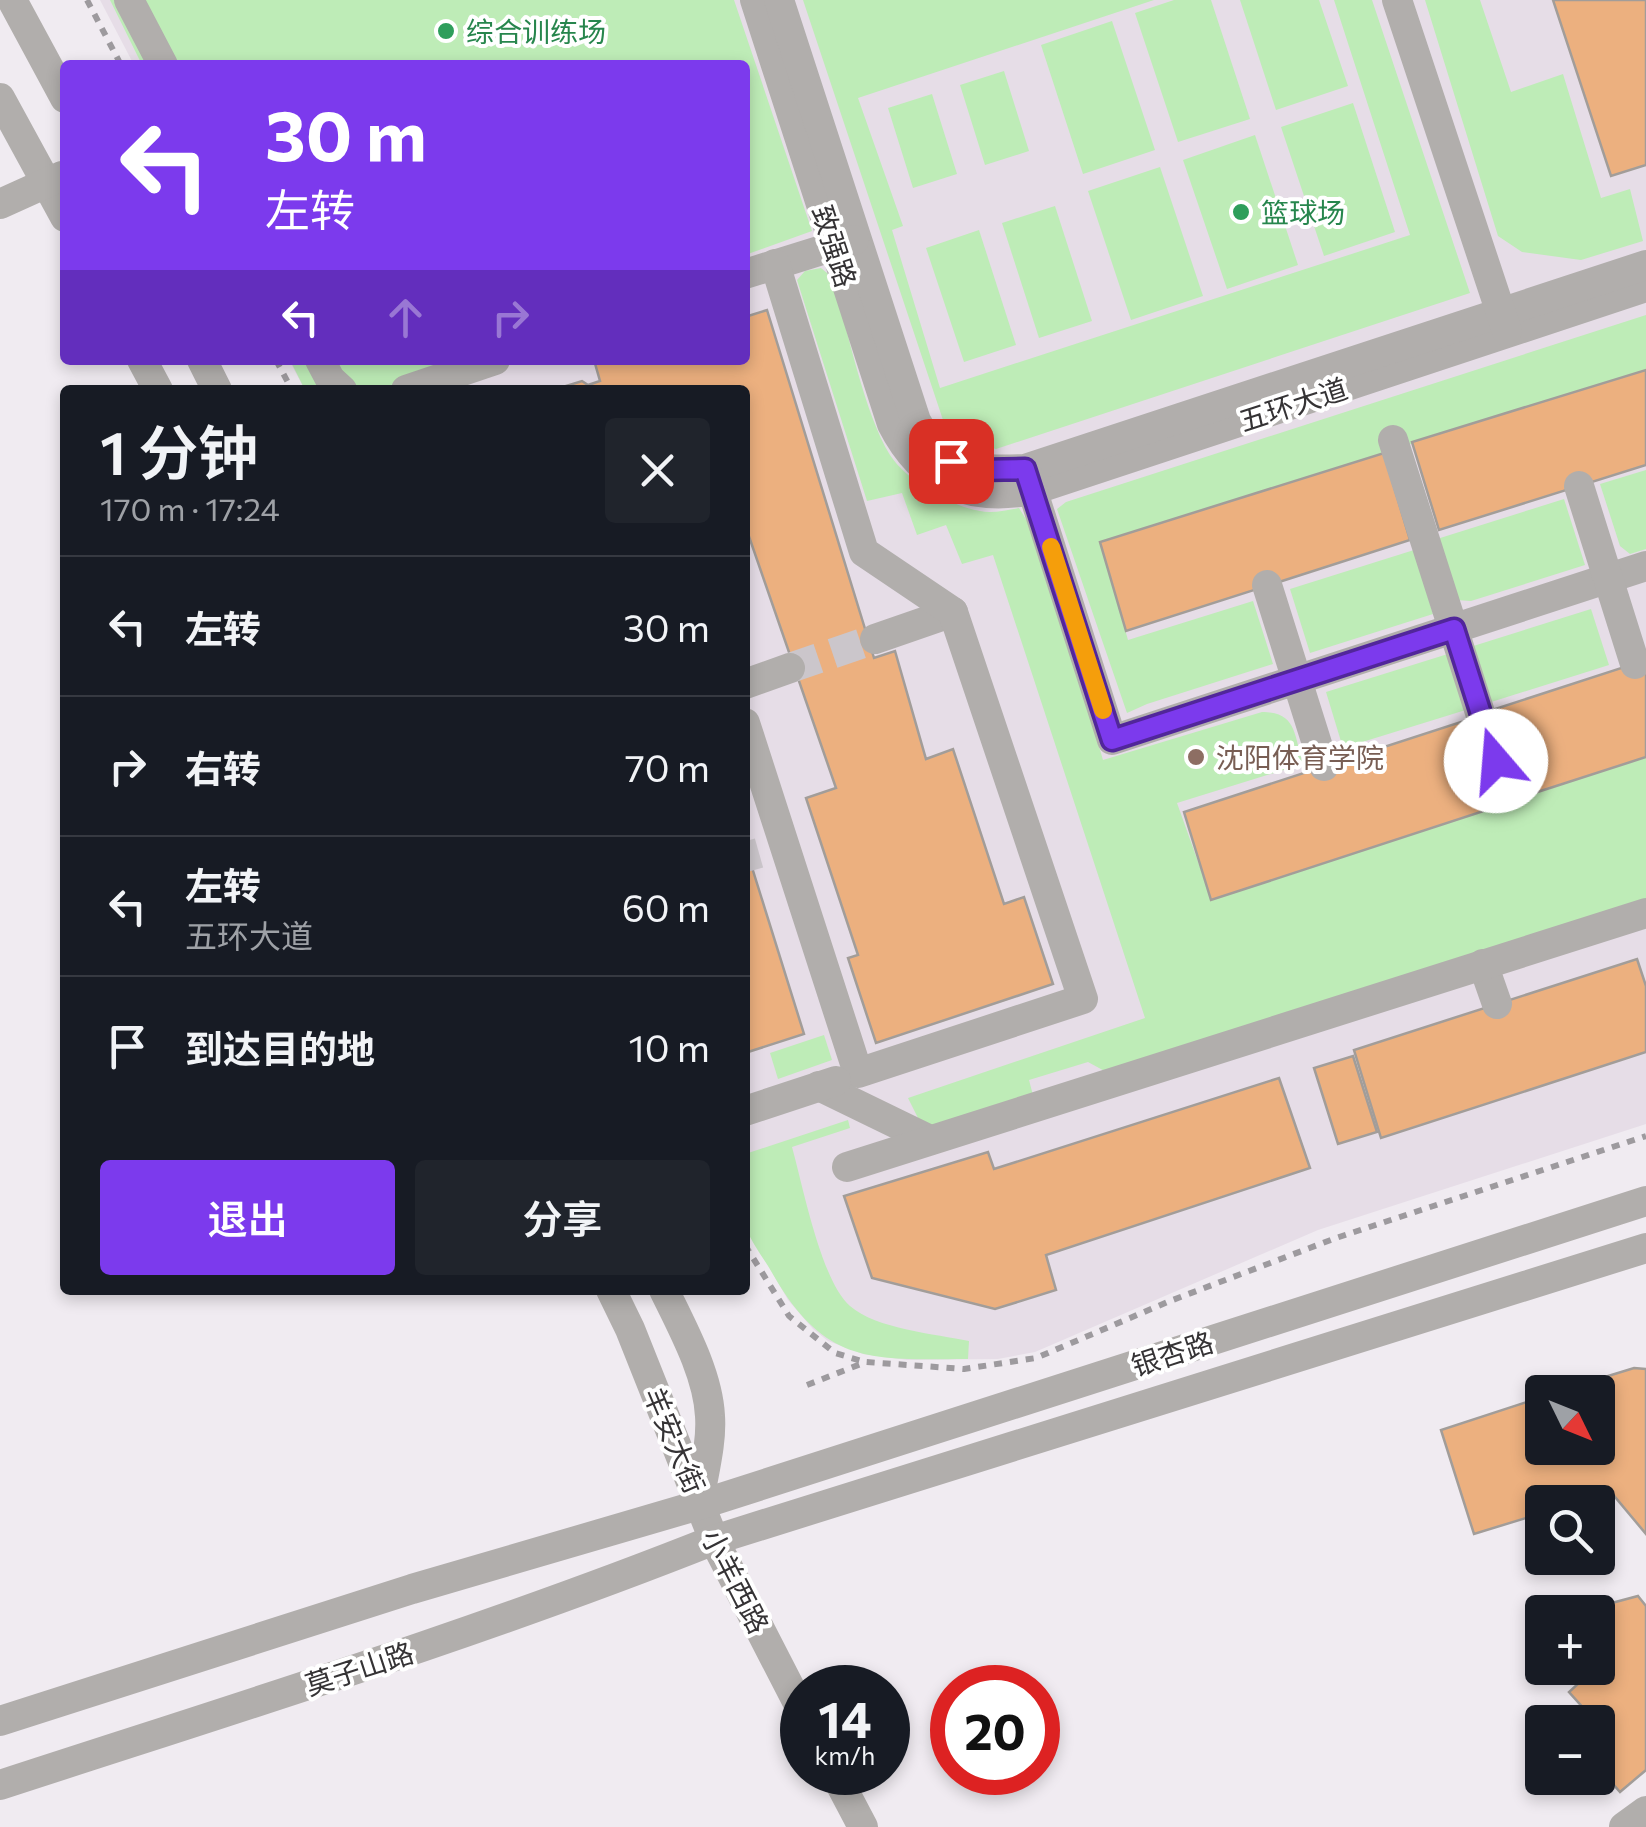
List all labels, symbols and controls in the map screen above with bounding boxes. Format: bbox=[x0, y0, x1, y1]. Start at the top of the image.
place label: 综合训练场 bbox=[466, 14, 606, 48]
marker: 综合训练场 bbox=[435, 20, 457, 42]
text: 30 m bbox=[265, 90, 427, 175]
icon: left bbox=[100, 100, 230, 230]
text: 左转 bbox=[265, 181, 355, 236]
place label: 篮球场 bbox=[1261, 195, 1345, 229]
street label: 致强路 bbox=[806, 201, 864, 291]
marker: 篮球场 bbox=[1230, 201, 1252, 223]
icon: left bbox=[273, 290, 328, 345]
icon: ahead bbox=[378, 290, 433, 345]
icon: right bbox=[483, 290, 538, 345]
street label: 五环大道 bbox=[1234, 371, 1352, 437]
text: 1 分钟 bbox=[100, 414, 258, 487]
button: close bbox=[605, 418, 710, 523]
pin bbox=[909, 419, 994, 504]
icon: arrive bbox=[924, 434, 979, 489]
text: 170 m · 17:24 bbox=[100, 488, 280, 528]
icon: left bbox=[100, 599, 155, 654]
text: 30 m bbox=[623, 603, 710, 650]
text: 左转 bbox=[185, 604, 261, 651]
position arrow bbox=[1444, 709, 1548, 813]
icon: right bbox=[100, 739, 155, 794]
place label: 沈阳体育学院 bbox=[1216, 740, 1384, 774]
text: 70 m bbox=[625, 743, 710, 790]
text: 右转 bbox=[185, 744, 261, 791]
marker: 沈阳体育学院 bbox=[1185, 746, 1207, 768]
text: 左转 bbox=[185, 861, 261, 908]
icon: left bbox=[100, 879, 155, 934]
text: 60 m bbox=[622, 883, 710, 930]
text: 五环大道 bbox=[185, 915, 313, 955]
icon: arrive bbox=[100, 1019, 155, 1074]
text: 10 m bbox=[629, 1023, 710, 1070]
text: 到达目的地 bbox=[185, 1024, 375, 1071]
button: 退出 bbox=[100, 1160, 395, 1275]
button: 分享 bbox=[415, 1160, 710, 1275]
street label: 银杏路 bbox=[1127, 1324, 1217, 1382]
north arrow bbox=[1525, 1375, 1615, 1465]
map controls bbox=[1525, 1375, 1615, 1795]
street label: 羊安大街 bbox=[637, 1382, 713, 1498]
button: search bbox=[1525, 1485, 1615, 1575]
street label: 小羊西路 bbox=[695, 1523, 777, 1639]
button: + bbox=[1525, 1595, 1615, 1685]
street label: 莫子山路 bbox=[300, 1635, 418, 1701]
speed limit sign: 20 bbox=[930, 1665, 1060, 1795]
text: 14 bbox=[818, 1687, 872, 1748]
button: − bbox=[1525, 1705, 1615, 1795]
text: km/h bbox=[815, 1740, 875, 1770]

